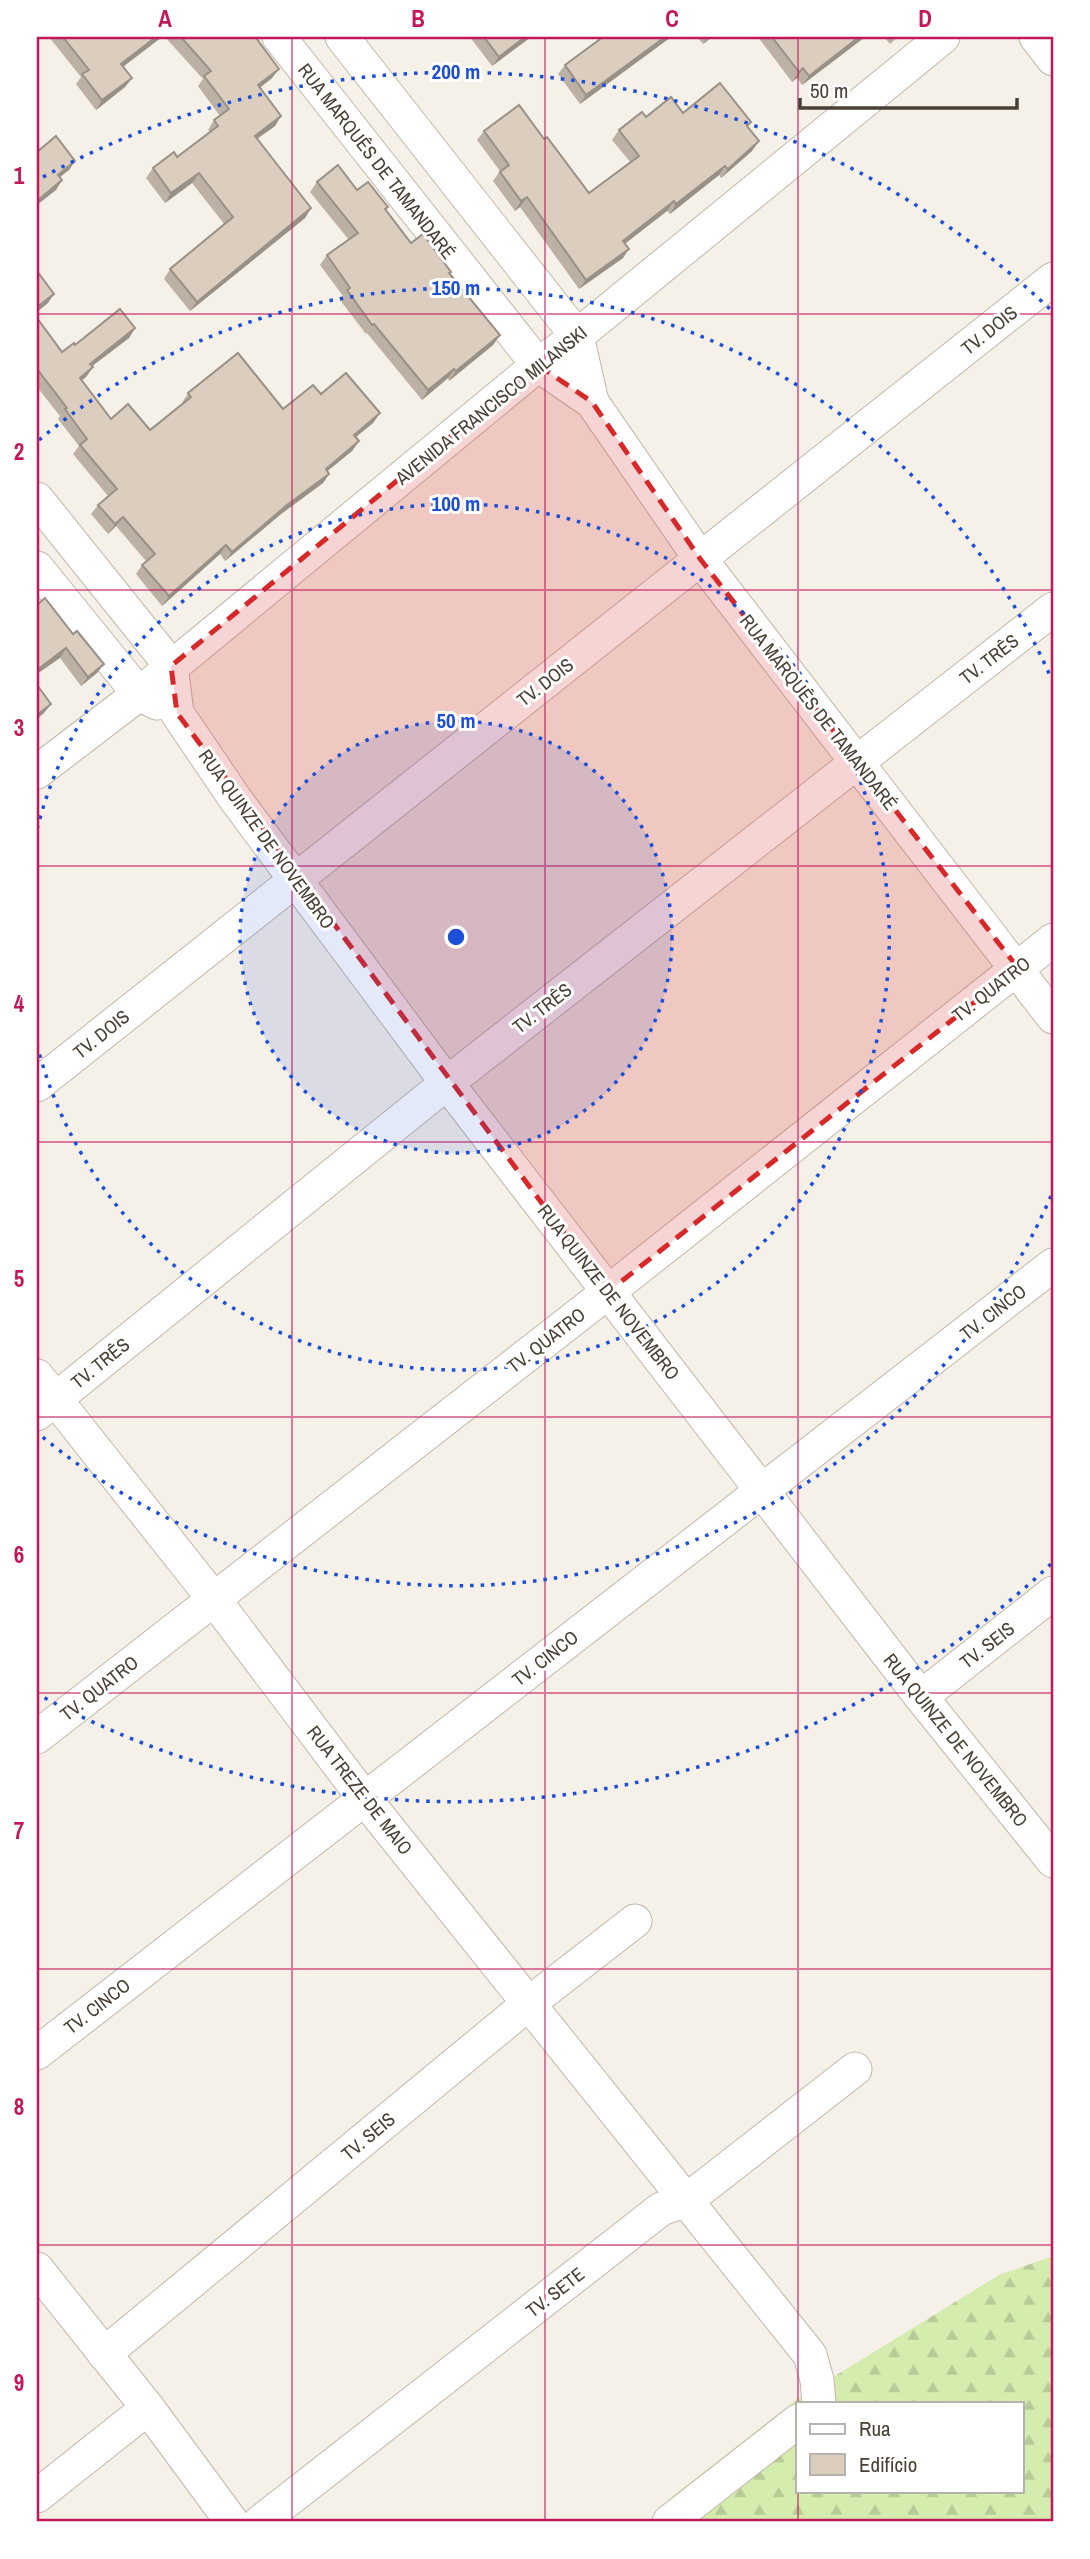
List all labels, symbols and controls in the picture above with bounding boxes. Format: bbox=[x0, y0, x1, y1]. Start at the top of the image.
text: A bbox=[158, 3, 172, 34]
text: B bbox=[411, 3, 425, 34]
text: C bbox=[665, 3, 679, 34]
text: D bbox=[918, 3, 932, 34]
text: 200 m bbox=[432, 57, 480, 86]
street label: RUA MARQUÊS DE TAMANDARÉ bbox=[292, 58, 462, 264]
scale bar bbox=[800, 66, 1016, 110]
text: 50 m bbox=[810, 76, 848, 105]
text: 1 bbox=[14, 160, 25, 191]
text: 150 m bbox=[432, 273, 480, 302]
street label: TV. DOIS bbox=[955, 299, 1023, 361]
street label: AVENIDA FRANCISCO MILANSKI bbox=[389, 320, 592, 491]
text: 2 bbox=[14, 436, 24, 467]
text: 100 m bbox=[432, 489, 480, 518]
street label: RUA MARQUÊS DE TAMANDARÉ bbox=[734, 609, 904, 815]
street label: TV. TRÊS bbox=[954, 628, 1024, 690]
street label: TV. DOIS bbox=[511, 652, 579, 712]
text: 50 m bbox=[436, 706, 476, 735]
text: 3 bbox=[14, 712, 24, 743]
street label: RUA QUINZE DE NOVEMBRO bbox=[193, 744, 341, 934]
centre of rings bbox=[444, 925, 468, 949]
street label: TV. QUATRO bbox=[946, 950, 1036, 1028]
street label: TV. TRÊS bbox=[507, 977, 577, 1039]
text: 4 bbox=[14, 988, 25, 1019]
street label: TV. DOIS bbox=[67, 1003, 135, 1065]
street label: RUA QUINZE DE NOVEMBRO bbox=[532, 1199, 686, 1385]
text: 5 bbox=[14, 1263, 24, 1294]
street label: TV. CINCO bbox=[955, 1278, 1031, 1346]
street label: TV. QUATRO bbox=[501, 1301, 591, 1379]
street label: TV. TRÊS bbox=[65, 1331, 135, 1395]
text: 6 bbox=[14, 1539, 24, 1570]
street label: TV. SEIS bbox=[954, 1615, 1020, 1675]
street label: TV. CINCO bbox=[507, 1624, 583, 1692]
street label: RUA QUINZE DE NOVEMBRO bbox=[878, 1648, 1034, 1832]
street label: TV. QUATRO bbox=[54, 1649, 144, 1727]
street label: RUA TREZE DE MAIO bbox=[301, 1720, 419, 1860]
text: 7 bbox=[14, 1815, 24, 1846]
street label: TV. CINCO bbox=[59, 1972, 135, 2040]
text: 8 bbox=[14, 2091, 24, 2122]
street label: TV. SEIS bbox=[336, 2106, 400, 2166]
street label: TV. SETE bbox=[520, 2261, 590, 2323]
text: 9 bbox=[14, 2367, 24, 2398]
legend bbox=[796, 2402, 1024, 2492]
text: Rua bbox=[859, 2414, 891, 2443]
text: Edifício bbox=[859, 2450, 917, 2479]

